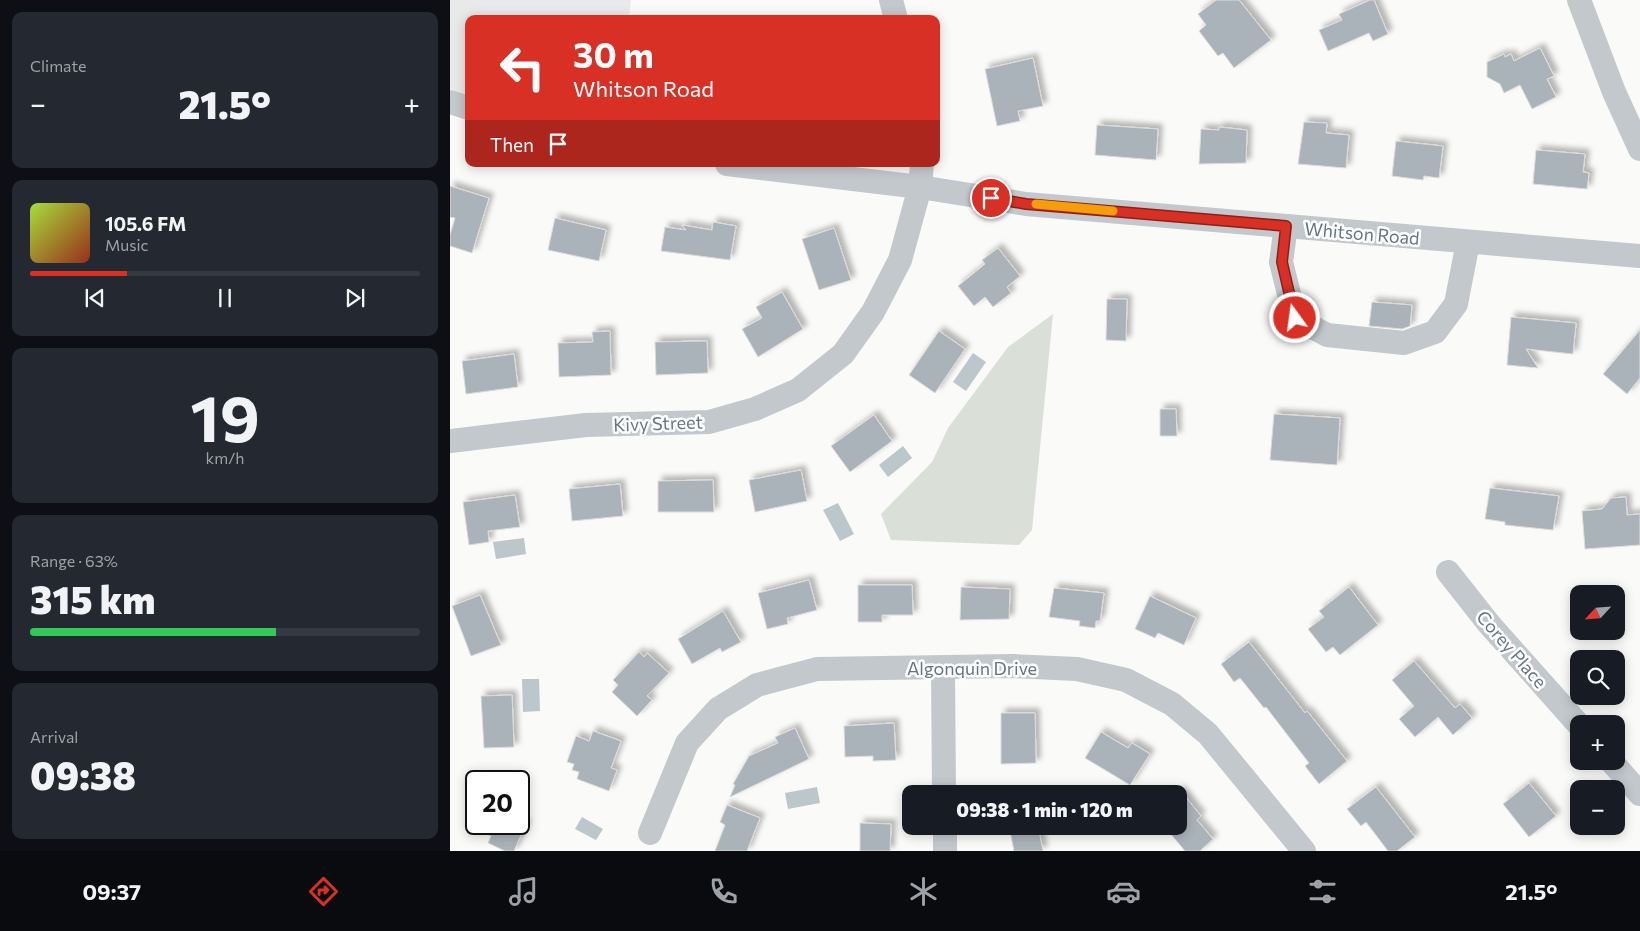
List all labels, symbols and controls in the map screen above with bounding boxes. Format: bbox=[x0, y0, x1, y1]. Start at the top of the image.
text: 30 m bbox=[573, 32, 654, 75]
icon: left bbox=[490, 35, 555, 100]
text: Climate bbox=[30, 56, 86, 75]
text: Whitson Road bbox=[573, 75, 714, 102]
text: 21.5° bbox=[178, 80, 271, 127]
text: − bbox=[30, 86, 46, 120]
text: + bbox=[404, 86, 420, 120]
icon: arrive bbox=[544, 130, 572, 158]
text: Then bbox=[490, 133, 534, 156]
pin bbox=[970, 177, 1012, 219]
icon: arrive bbox=[977, 184, 1005, 212]
text: 105.6 FM bbox=[105, 212, 186, 235]
street label: Whitson Road bbox=[1304, 217, 1420, 249]
text: Music bbox=[105, 235, 149, 254]
icon: previous bbox=[81, 284, 109, 312]
icon: pause bbox=[211, 284, 239, 312]
icon: next bbox=[341, 284, 369, 312]
position arrow bbox=[1268, 291, 1320, 343]
text: 19 bbox=[190, 376, 260, 455]
street label: Kivy Street bbox=[613, 410, 703, 436]
text: km/h bbox=[206, 448, 244, 467]
text: Range · 63% bbox=[30, 551, 118, 570]
text: 315 km bbox=[30, 575, 155, 622]
north arrow bbox=[1570, 585, 1625, 640]
map controls bbox=[1570, 585, 1625, 835]
street label: Corey Place bbox=[1472, 606, 1552, 692]
button: search bbox=[1570, 650, 1625, 705]
street label: Algonquin Drive bbox=[907, 657, 1037, 679]
button: + bbox=[1570, 715, 1625, 770]
text: Arrival bbox=[30, 727, 78, 746]
text: 09:38 bbox=[30, 751, 136, 798]
speed limit sign: 20 bbox=[465, 770, 530, 835]
button: − bbox=[1570, 780, 1625, 835]
text: 09:38 · 1 min · 120 m bbox=[956, 798, 1133, 821]
icon: directions bbox=[306, 874, 341, 909]
icon: music bbox=[506, 874, 541, 909]
icon: phone bbox=[706, 874, 741, 909]
icon: climate bbox=[906, 874, 941, 909]
icon: car bbox=[1106, 874, 1141, 909]
icon: filters bbox=[1305, 874, 1340, 909]
text: 09:37 bbox=[82, 878, 141, 905]
text: 21.5° bbox=[1505, 878, 1558, 905]

